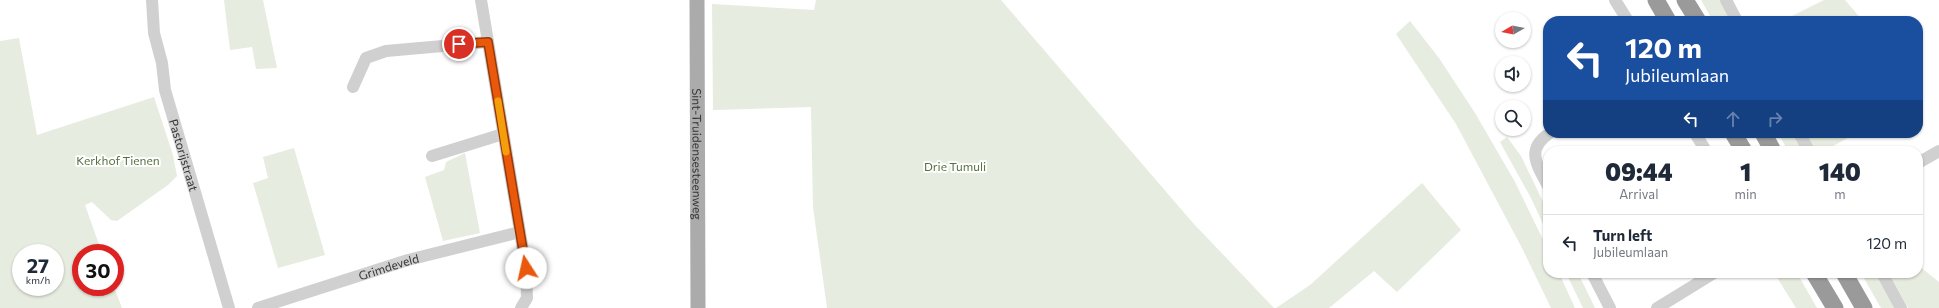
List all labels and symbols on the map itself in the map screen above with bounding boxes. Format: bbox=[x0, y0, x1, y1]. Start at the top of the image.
north arrow bbox=[1495, 12, 1531, 48]
pin bbox=[442, 27, 476, 61]
street label: Sint-Truidensesteenweg bbox=[690, 88, 705, 220]
street label: Pastorijstraat bbox=[167, 117, 201, 193]
park label: Kerkhof Tienen bbox=[76, 153, 160, 167]
park label: Drie Tumuli bbox=[924, 159, 986, 173]
speed limit sign: 30 bbox=[72, 244, 124, 296]
position arrow bbox=[505, 247, 547, 289]
street label: Grimdeveld bbox=[357, 251, 420, 282]

